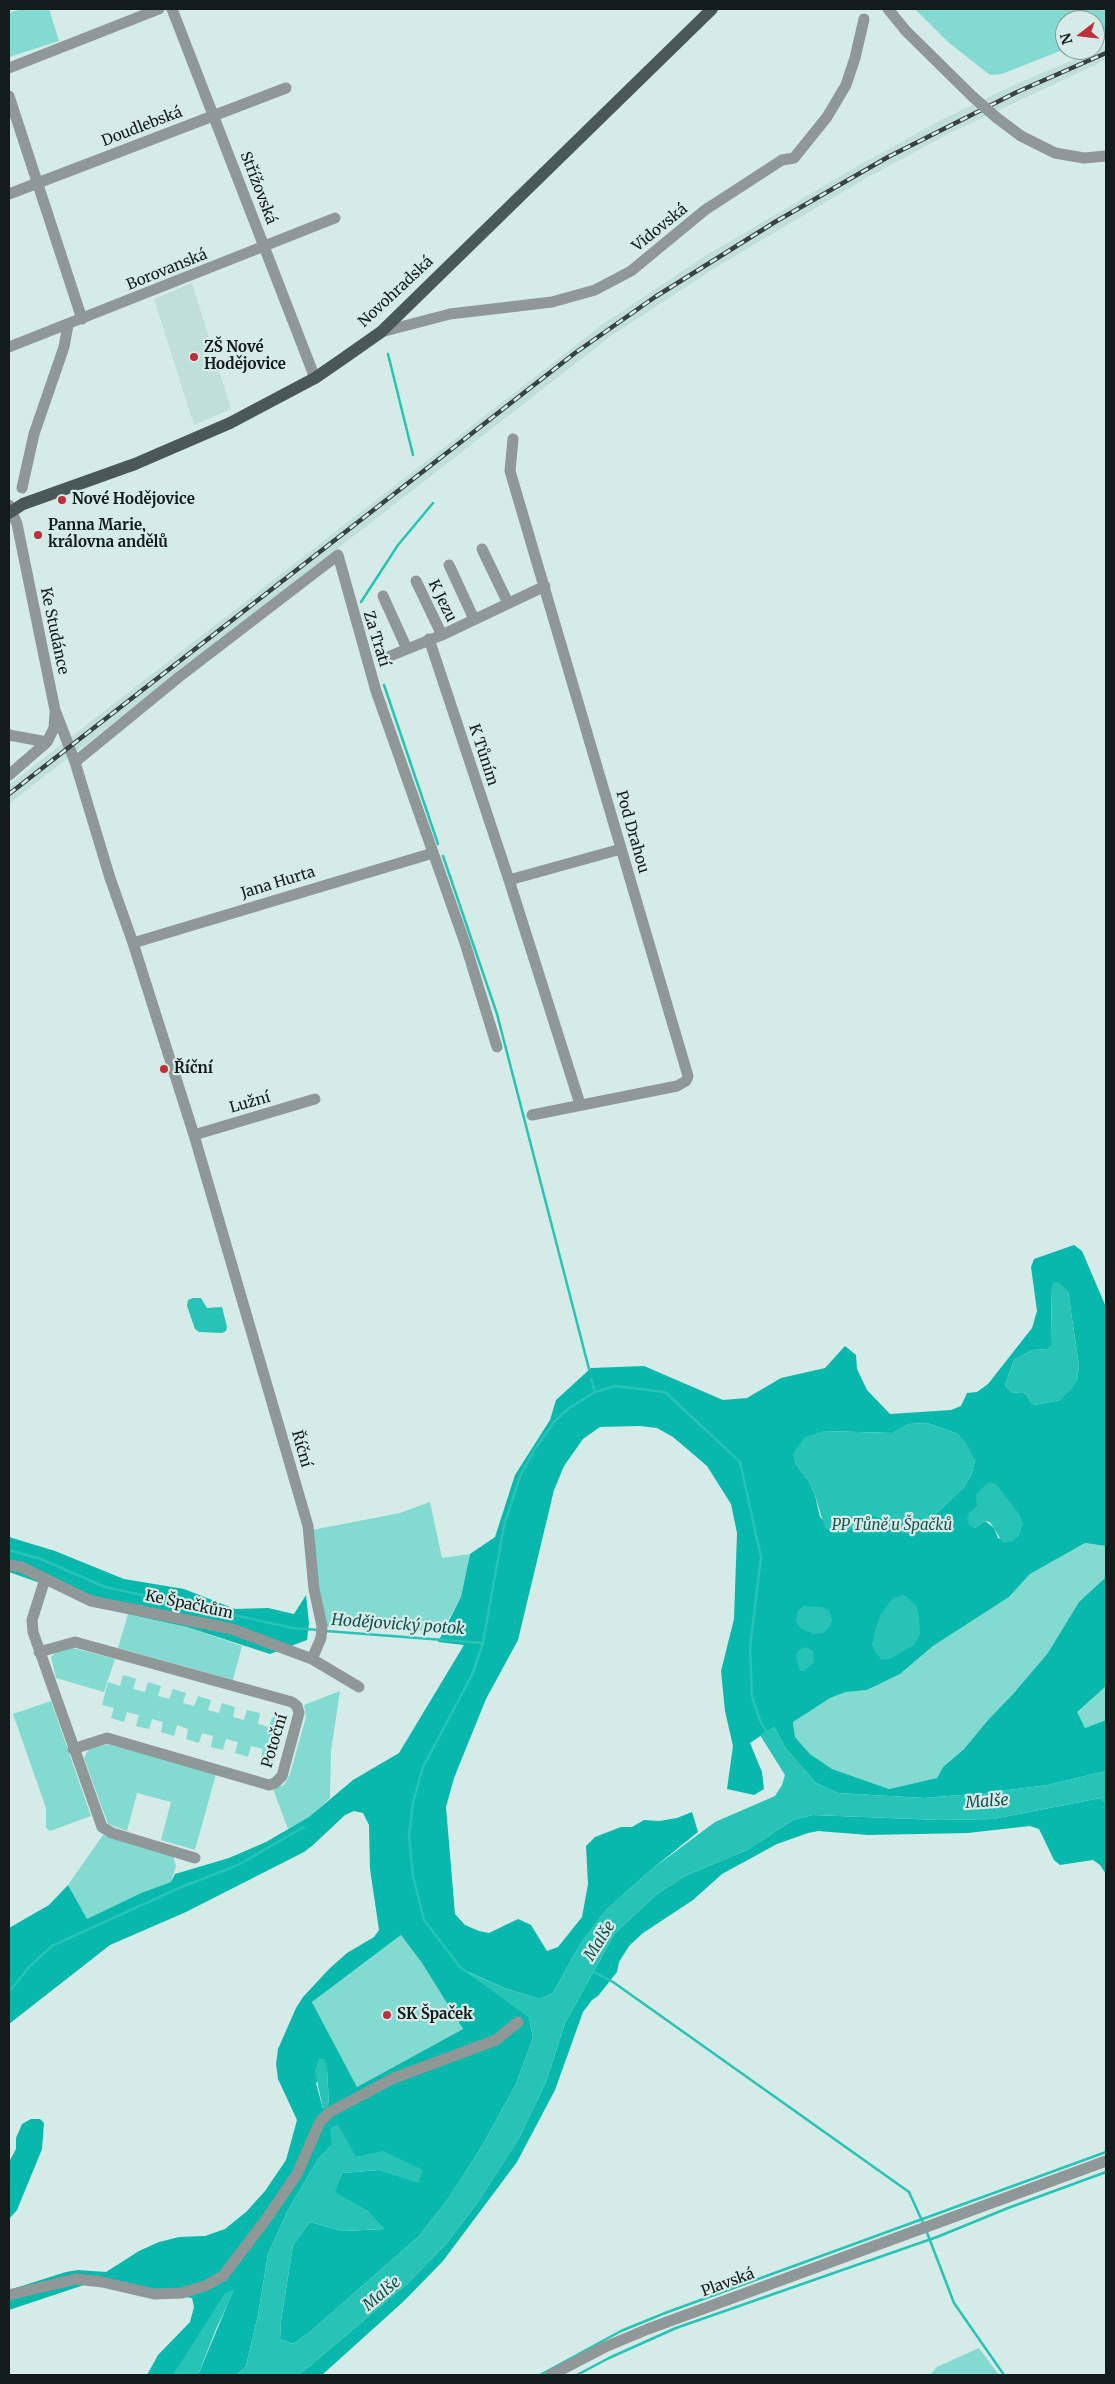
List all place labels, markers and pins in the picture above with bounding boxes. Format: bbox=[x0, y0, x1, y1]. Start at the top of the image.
place label: ZŠ Nové Hodějovice bbox=[204, 339, 286, 374]
marker: ZŠ Nové Hodějovice bbox=[188, 351, 200, 363]
place label: Nové Hodějovice bbox=[72, 491, 195, 509]
marker: Nové Hodějovice bbox=[56, 494, 68, 506]
place label: Panna Marie, královna andělů bbox=[48, 517, 168, 552]
marker: Panna Marie, královna andělů bbox=[32, 529, 44, 541]
place label: Říční bbox=[174, 1060, 213, 1078]
marker: Říční bbox=[158, 1063, 170, 1075]
place label: SK Špaček bbox=[397, 2006, 473, 2024]
marker: SK Špaček bbox=[381, 2009, 393, 2021]

